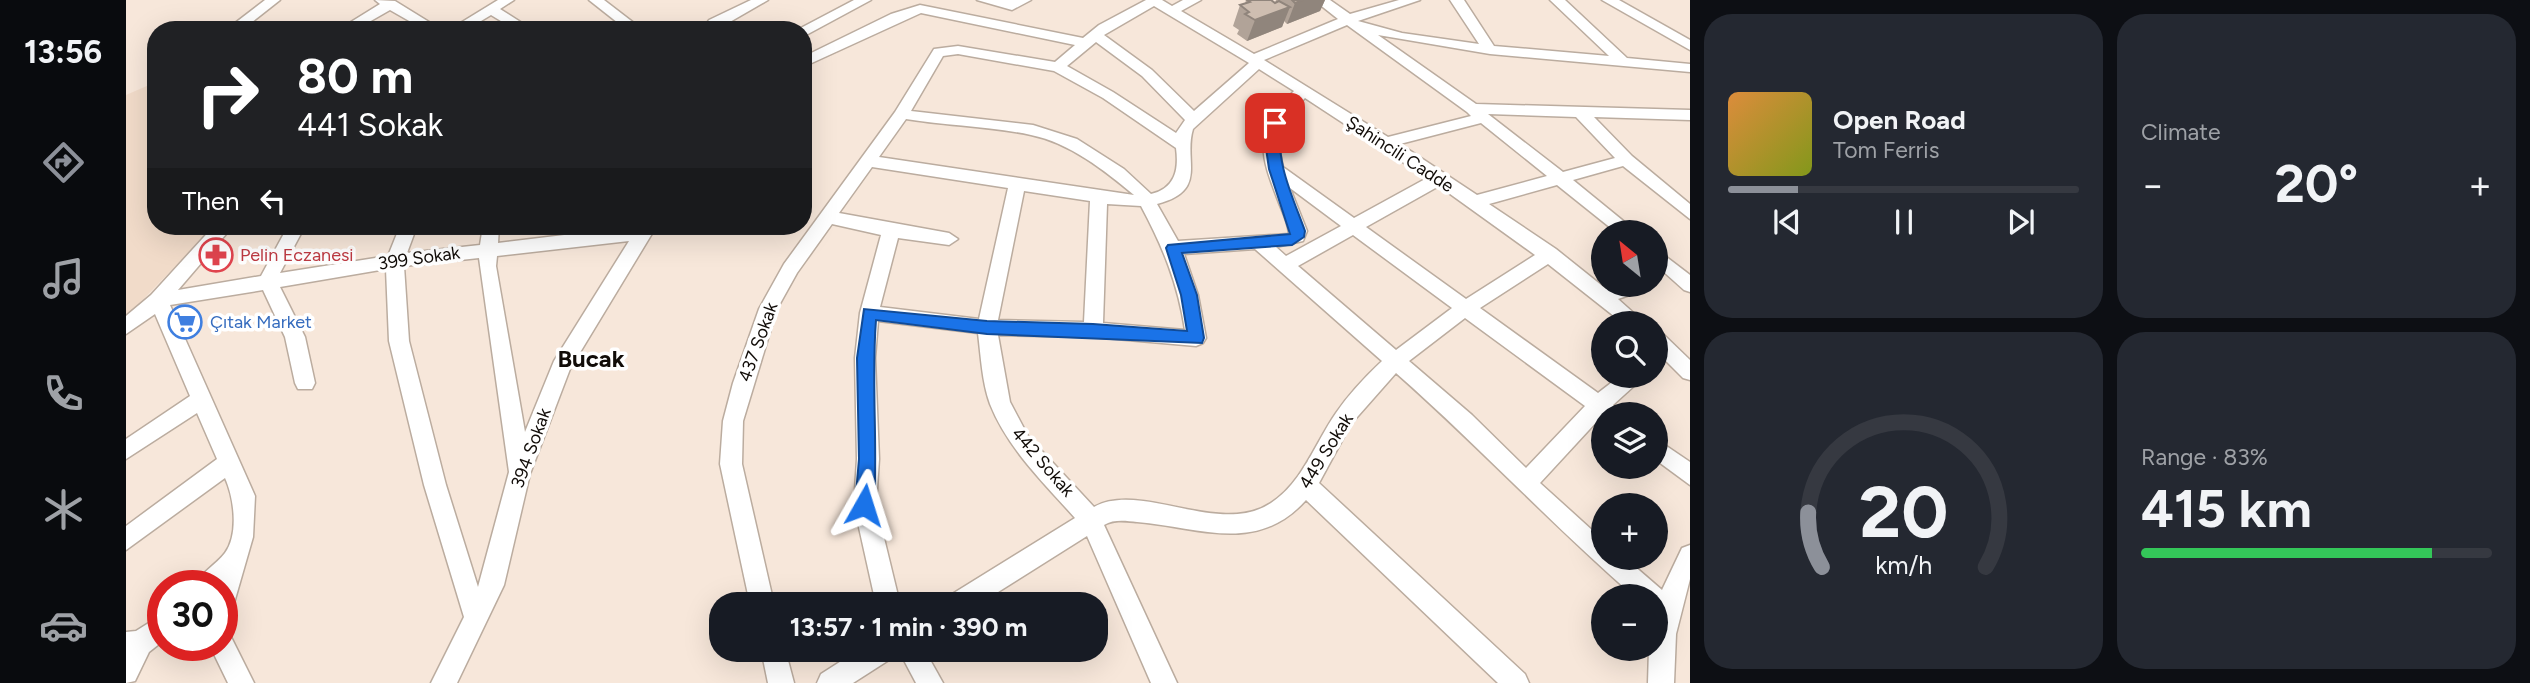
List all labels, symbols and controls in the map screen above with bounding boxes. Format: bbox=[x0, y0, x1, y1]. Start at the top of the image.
text: 13:56 bbox=[24, 33, 102, 71]
text: 80 m bbox=[297, 46, 413, 105]
icon: right bbox=[182, 49, 273, 140]
pin bbox=[1245, 93, 1305, 153]
icon: arrive bbox=[1256, 104, 1294, 142]
text: Open Road bbox=[1833, 104, 1966, 136]
text: 441 Sokak bbox=[297, 106, 443, 144]
street label: Şahincili Cadde bbox=[1342, 111, 1458, 197]
text: Climate bbox=[2141, 118, 2220, 146]
text: Tom Ferris bbox=[1833, 136, 1939, 164]
icon: directions bbox=[39, 138, 88, 187]
text: 20° bbox=[2275, 153, 2358, 215]
text: − bbox=[2141, 162, 2165, 208]
text: + bbox=[2468, 162, 2492, 208]
icon: left bbox=[254, 182, 292, 220]
text: Then bbox=[182, 185, 240, 217]
icon: previous bbox=[1768, 203, 1806, 241]
icon: pause bbox=[1885, 203, 1923, 241]
icon: next bbox=[2002, 203, 2040, 241]
north arrow bbox=[1591, 220, 1668, 298]
map controls bbox=[1591, 220, 1668, 661]
pharmacy icon: Pelin Eczanesi bbox=[197, 236, 235, 274]
street label: 399 Sokak bbox=[377, 241, 462, 275]
place label: Pelin Eczanesi bbox=[240, 244, 354, 266]
icon: music bbox=[39, 254, 88, 303]
street label: 437 Sokak bbox=[733, 299, 783, 385]
supermarket icon: Çıtak Market bbox=[166, 303, 204, 341]
place label: Çıtak Market bbox=[210, 311, 312, 333]
button: search bbox=[1591, 311, 1668, 388]
district label: Bucak bbox=[557, 344, 625, 373]
icon: phone bbox=[39, 369, 88, 418]
button: layers bbox=[1591, 402, 1668, 479]
street label: 394 Sokak bbox=[506, 405, 556, 491]
street label: 449 Sokak bbox=[1294, 409, 1358, 493]
street label: 442 Sokak bbox=[1007, 423, 1079, 501]
text: Range · 83% bbox=[2141, 443, 2268, 471]
position arrow bbox=[827, 468, 901, 542]
text: 20 bbox=[1859, 468, 1948, 555]
text: 415 km bbox=[2141, 478, 2312, 540]
icon: climate bbox=[39, 485, 88, 534]
button: + bbox=[1591, 493, 1668, 570]
text: km/h bbox=[1875, 549, 1932, 579]
speed limit sign: 30 bbox=[147, 570, 238, 661]
button: − bbox=[1591, 584, 1668, 661]
icon: car bbox=[39, 601, 88, 650]
text: 13:57 · 1 min · 390 m bbox=[790, 611, 1027, 643]

